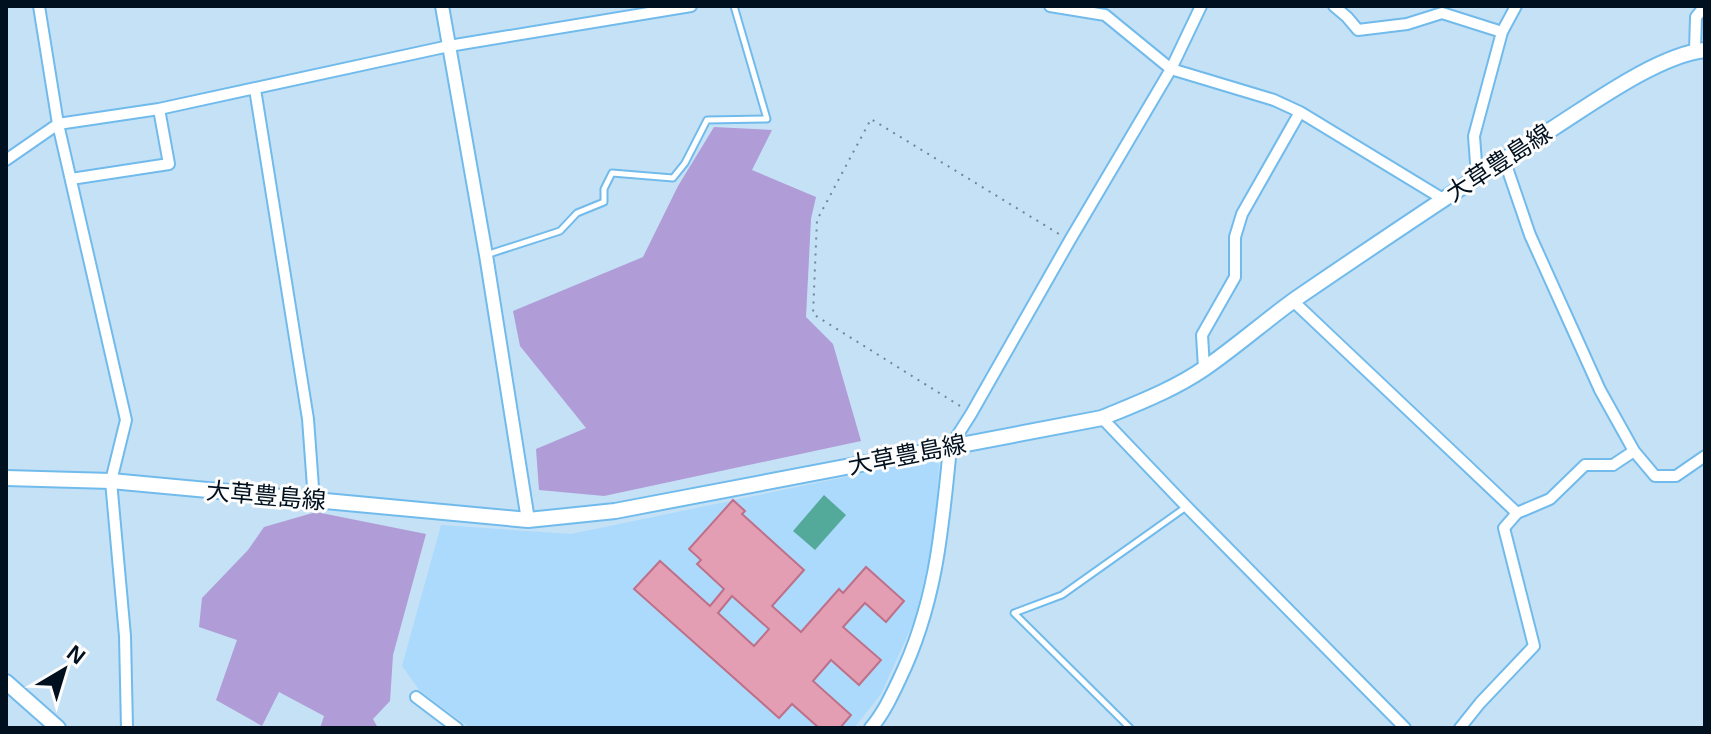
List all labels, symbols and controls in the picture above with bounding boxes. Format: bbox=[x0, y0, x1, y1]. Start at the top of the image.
street label: 大草豊島線 bbox=[1441, 119, 1556, 207]
street label: 大草豊島線 bbox=[845, 430, 968, 479]
street label: 大草豊島線 bbox=[205, 477, 327, 514]
north arrow bbox=[24, 630, 104, 710]
text: N bbox=[62, 640, 90, 669]

